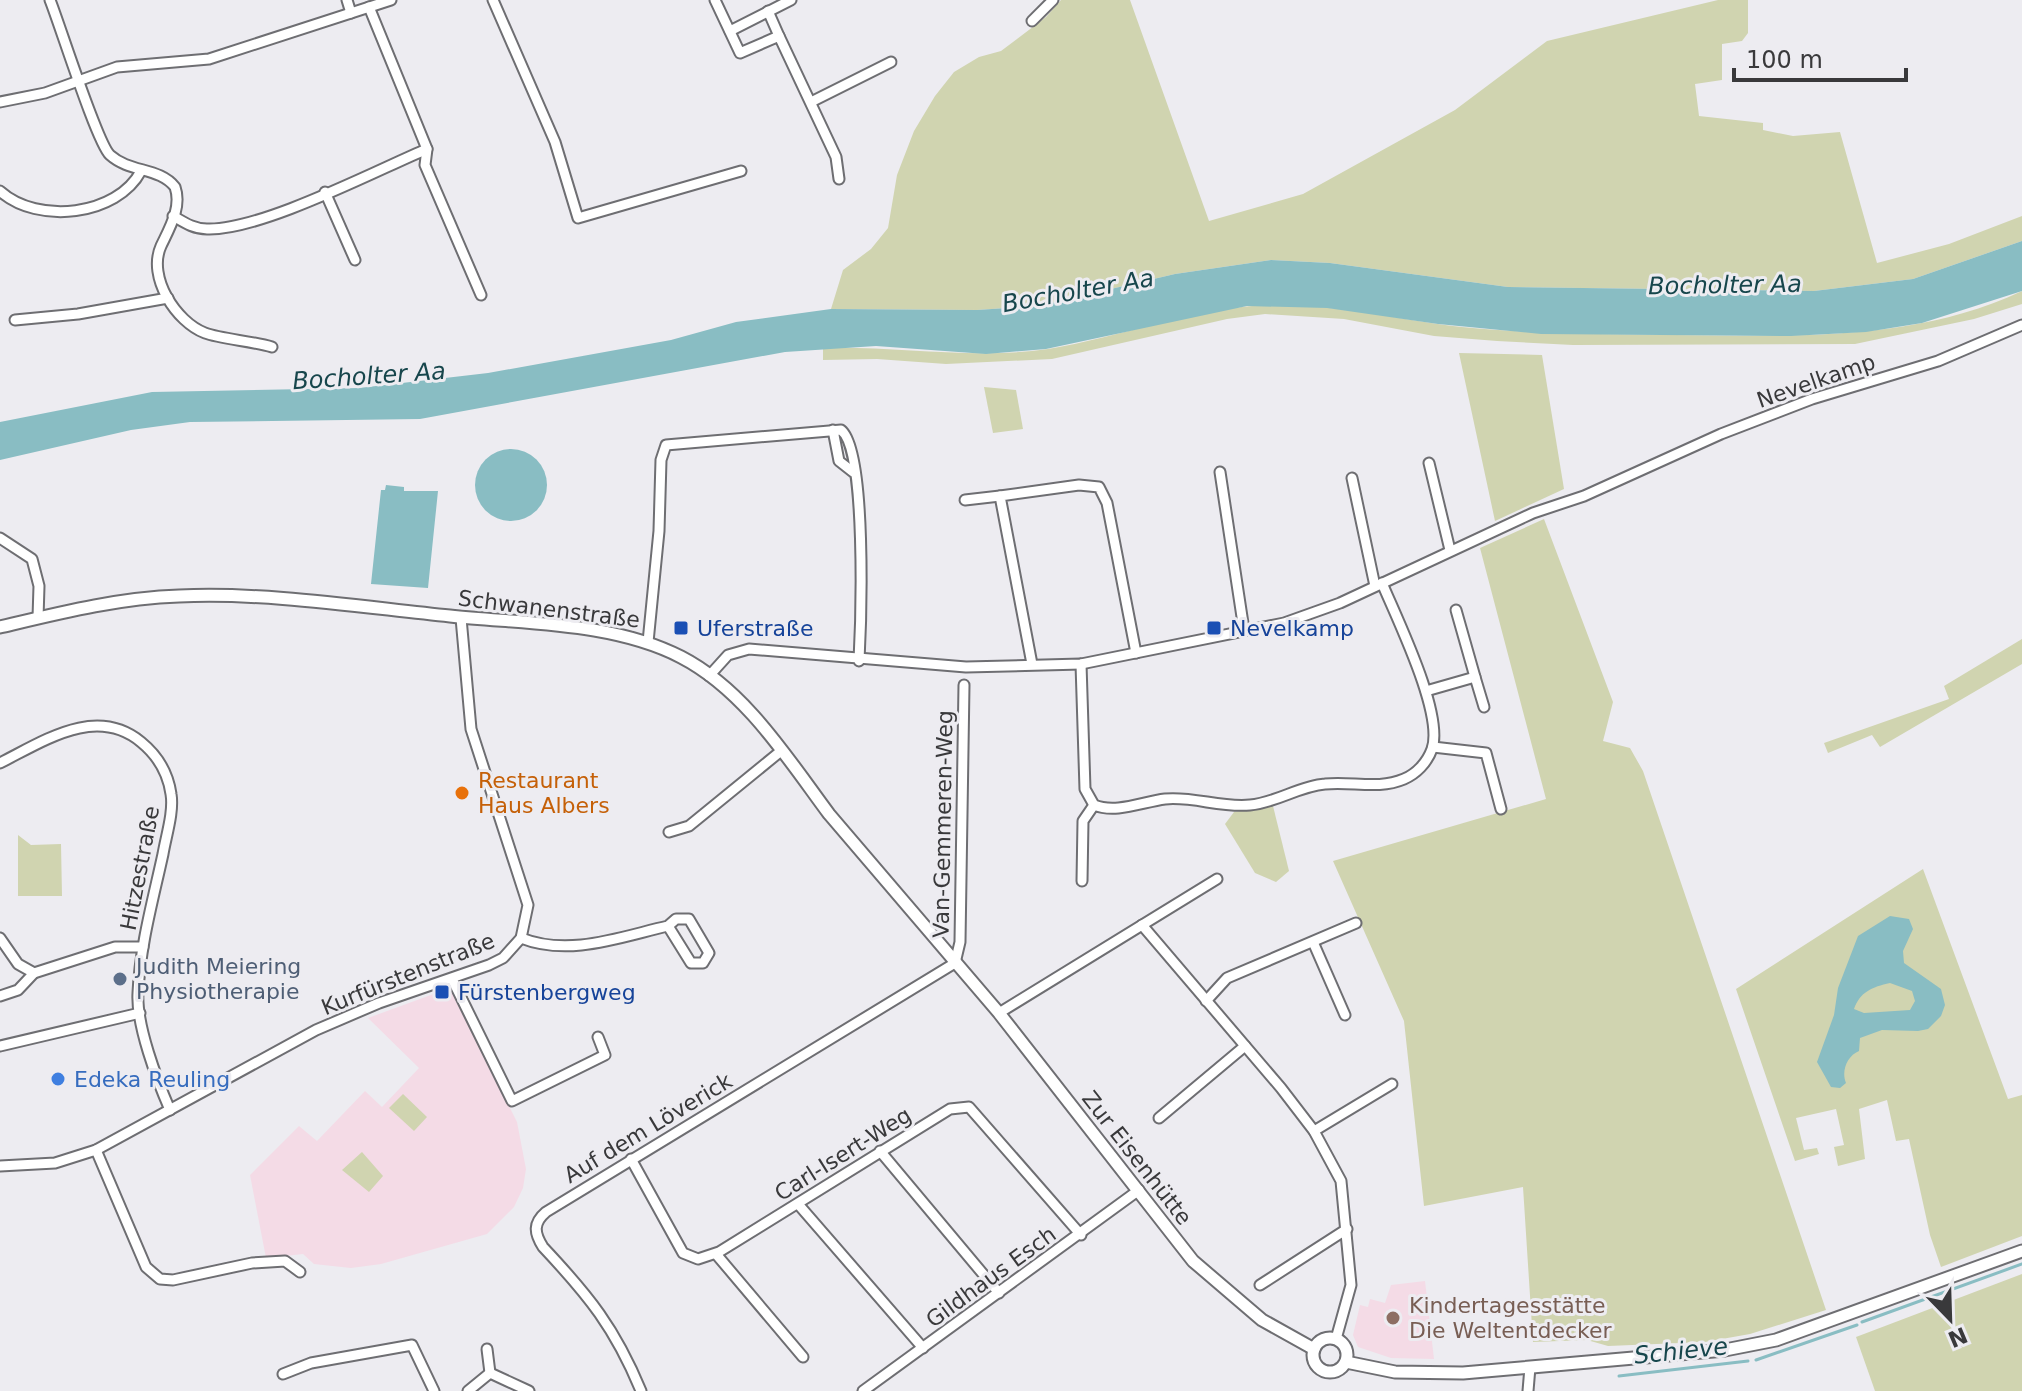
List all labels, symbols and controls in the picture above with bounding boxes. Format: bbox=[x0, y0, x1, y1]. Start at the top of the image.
scale bar bbox=[1734, 32, 1906, 82]
text: 100 m bbox=[1746, 46, 1823, 74]
water label: Bocholter Aa bbox=[1000, 264, 1156, 318]
water label: Bocholter Aa bbox=[1648, 270, 1802, 300]
street label: Nevelkamp bbox=[1753, 349, 1879, 413]
water label: Bocholter Aa bbox=[291, 357, 447, 395]
street label: Schwanenstraße bbox=[457, 585, 641, 633]
place label: Uferstraße bbox=[697, 616, 813, 641]
place label: Nevelkamp bbox=[1230, 616, 1354, 641]
marker: Uferstraße bbox=[672, 619, 690, 637]
marker: Nevelkamp bbox=[1205, 619, 1223, 637]
street label: Van-Gemmeren-Weg bbox=[929, 710, 957, 938]
place label: Restaurant Haus Albers bbox=[478, 768, 610, 818]
marker: Restaurant Haus Albers bbox=[453, 784, 471, 802]
street label: Hitzestraße bbox=[116, 804, 164, 932]
street label: Kurfürstenstraße bbox=[318, 928, 498, 1020]
place label: Judith Meiering Physiotherapie bbox=[134, 954, 301, 1004]
marker: Judith Meiering Physiotherapie bbox=[111, 970, 129, 988]
place label: Fürstenbergweg bbox=[458, 980, 636, 1005]
marker: Fürstenbergweg bbox=[433, 983, 451, 1001]
place label: Edeka Reuling bbox=[74, 1067, 230, 1092]
street label: Auf dem Löverick bbox=[559, 1068, 737, 1188]
marker: Edeka Reuling bbox=[49, 1070, 67, 1088]
street label: Zur Eisenhütte bbox=[1077, 1086, 1197, 1230]
street label: Carl-Isert-Weg bbox=[770, 1102, 916, 1206]
street label: Gildhaus Esch bbox=[921, 1221, 1061, 1333]
north arrow bbox=[1910, 1279, 1990, 1359]
place label: Kindertagesstätte Die Weltentdecker bbox=[1409, 1293, 1613, 1343]
marker: Kindertagesstätte Die Weltentdecker bbox=[1384, 1309, 1402, 1327]
text: N bbox=[1944, 1322, 1971, 1352]
water label: Schieve bbox=[1633, 1332, 1729, 1370]

